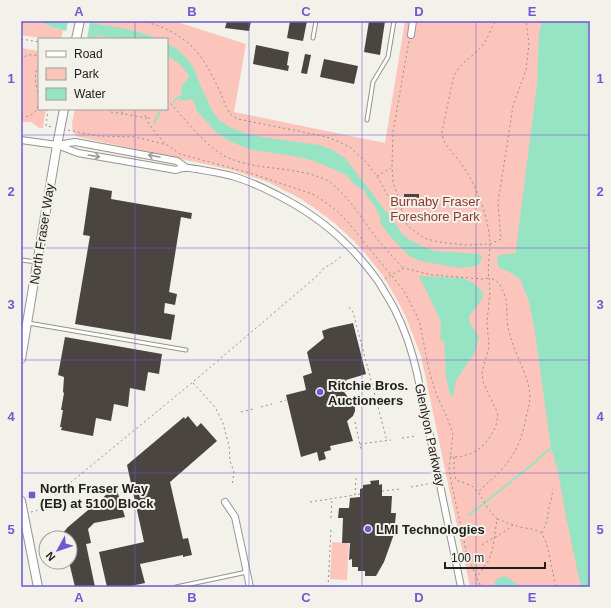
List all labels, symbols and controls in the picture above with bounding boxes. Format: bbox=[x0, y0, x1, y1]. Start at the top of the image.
text: A bbox=[74, 4, 84, 19]
text: B bbox=[187, 4, 197, 19]
text: C bbox=[301, 4, 311, 19]
text: D bbox=[414, 4, 424, 19]
text: E bbox=[528, 4, 537, 19]
legend bbox=[38, 38, 168, 110]
text: Road bbox=[74, 47, 103, 61]
text: Park bbox=[74, 67, 100, 81]
text: 1 bbox=[7, 71, 15, 86]
text: 1 bbox=[596, 71, 604, 86]
text: Water bbox=[74, 87, 106, 101]
one-way arrow bbox=[87, 152, 100, 160]
one-way arrow bbox=[148, 152, 161, 160]
street label: North Fraser Way bbox=[27, 182, 57, 286]
text: 2 bbox=[7, 184, 15, 199]
text: 2 bbox=[596, 184, 604, 199]
park label: Burnaby Fraser Foreshore Park bbox=[390, 194, 480, 224]
text: 3 bbox=[7, 297, 15, 312]
text: 3 bbox=[596, 297, 604, 312]
place label: Ritchie Bros. Auctioneers bbox=[328, 378, 408, 408]
street label: Glenlyon Parkway bbox=[412, 382, 448, 488]
marker: Ritchie Bros. Auctioneers bbox=[315, 387, 325, 397]
text: 4 bbox=[7, 409, 15, 424]
text: 4 bbox=[596, 409, 604, 424]
place label: North Fraser Way (EB) at 5100 Block bbox=[40, 481, 154, 511]
marker: North Fraser Way (EB) at 5100 Block bbox=[27, 490, 37, 500]
text: 5 bbox=[7, 522, 15, 537]
place label: LMI Technologies bbox=[376, 522, 485, 537]
text: 5 bbox=[596, 522, 604, 537]
marker: LMI Technologies bbox=[363, 524, 373, 534]
north arrow bbox=[38, 530, 78, 570]
scale bar bbox=[445, 544, 545, 570]
text: N bbox=[43, 549, 57, 563]
text: 100 m bbox=[451, 551, 484, 565]
text: A bbox=[74, 590, 84, 605]
text: B bbox=[187, 590, 197, 605]
text: C bbox=[301, 590, 311, 605]
text: D bbox=[414, 590, 424, 605]
text: E bbox=[528, 590, 537, 605]

